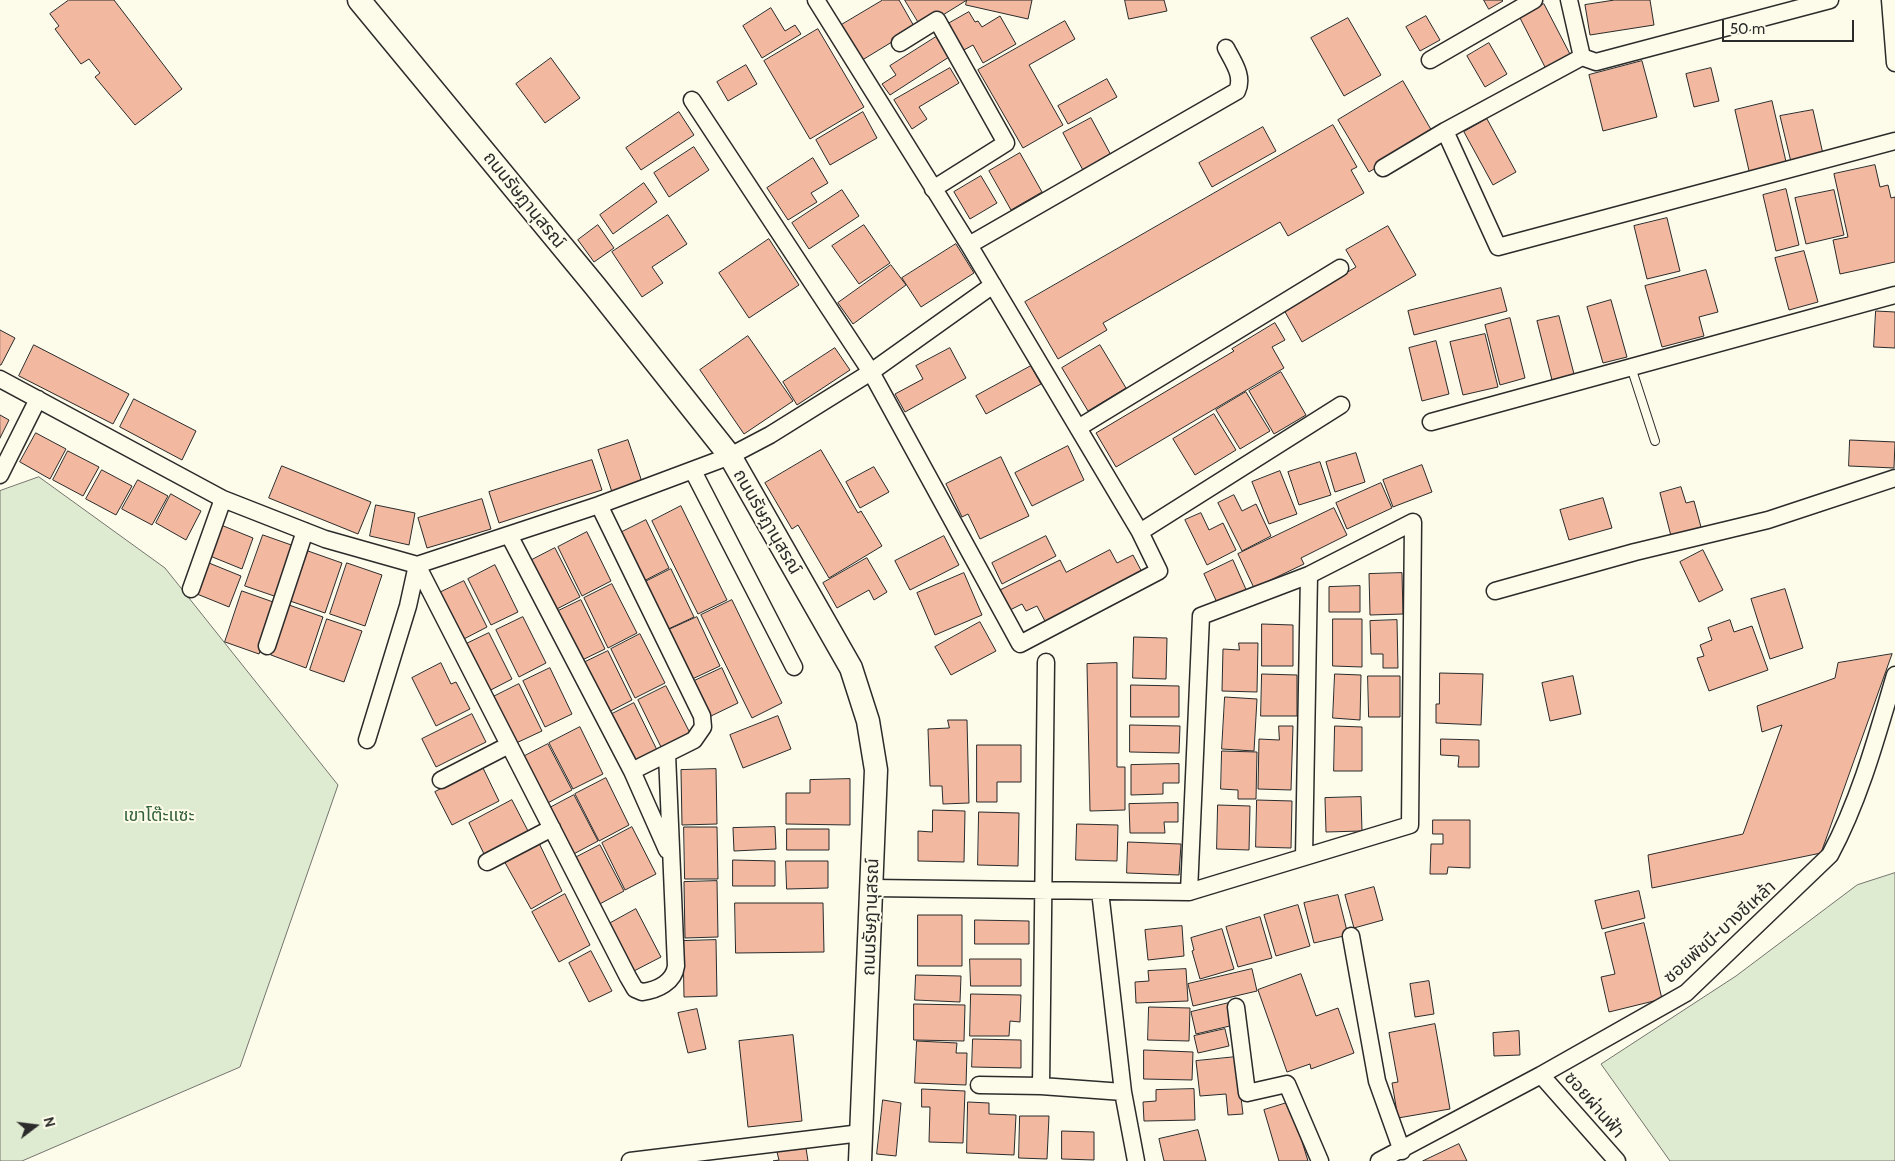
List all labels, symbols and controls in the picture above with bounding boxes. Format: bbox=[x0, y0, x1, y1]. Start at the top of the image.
scale bar bbox=[1725, 10, 1858, 42]
text: 50 m bbox=[1730, 20, 1765, 38]
street label: ถนนรัษฎานุสรณ์ bbox=[479, 147, 569, 253]
street label: ถนนรัษฎานุสรณ์ bbox=[728, 466, 806, 578]
park label: เขาโต๊ะแซะ bbox=[123, 805, 195, 827]
street label: ถนนรัษฎานุสรณ์ bbox=[858, 858, 884, 976]
street label: ซอยพัชนี-บางชีเหล้า bbox=[1660, 876, 1780, 988]
street label: ซอยผ่านฟ้า bbox=[1559, 1067, 1629, 1143]
north arrow bbox=[10, 1101, 60, 1151]
text: N bbox=[40, 1115, 59, 1129]

